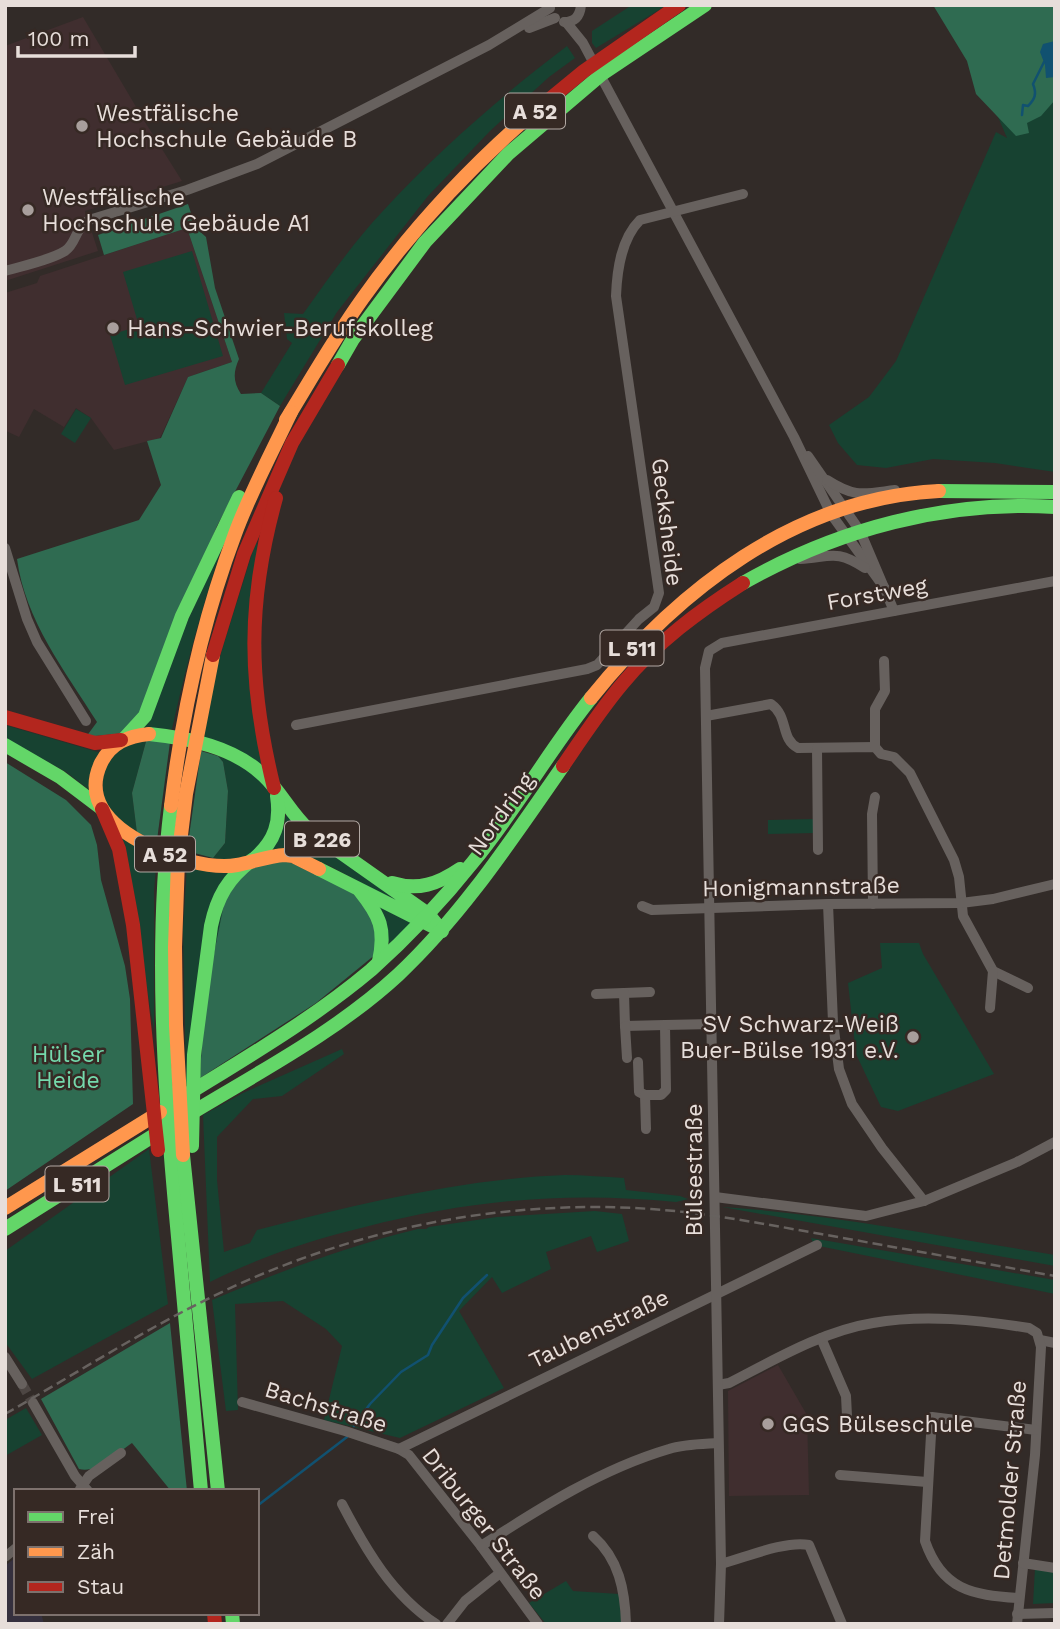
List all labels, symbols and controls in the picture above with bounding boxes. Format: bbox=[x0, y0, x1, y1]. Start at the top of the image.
scale bar bbox=[18, 14, 135, 58]
text: 100 m bbox=[28, 26, 90, 51]
road number: A 52 bbox=[505, 94, 565, 128]
place label: Westfälische Hochschule Gebäude B bbox=[96, 100, 357, 153]
marker: Westfälische Hochschule Gebäude B bbox=[74, 118, 90, 134]
place label: Westfälische Hochschule Gebäude A1 bbox=[42, 184, 310, 237]
marker: Westfälische Hochschule Gebäude A1 bbox=[20, 202, 36, 218]
place label: Hans-Schwier-Berufskolleg bbox=[127, 315, 434, 342]
marker: Hans-Schwier-Berufskolleg bbox=[105, 320, 121, 336]
street label: Gecksheide bbox=[646, 456, 688, 588]
street label: Forstweg bbox=[825, 572, 930, 616]
road number: L 511 bbox=[600, 630, 664, 666]
street label: Nordring bbox=[462, 767, 541, 861]
road number: B 226 bbox=[285, 822, 359, 856]
road number: A 52 bbox=[135, 836, 195, 872]
street label: Honigmannstraße bbox=[702, 872, 900, 902]
place label: SV Schwarz-Weiß Buer-Bülse 1931 e.V. bbox=[680, 1011, 899, 1064]
marker: SV Schwarz-Weiß Buer-Bülse 1931 e.V. bbox=[905, 1029, 921, 1045]
park label: Hülser Heide bbox=[32, 1041, 104, 1094]
street label: Bülsestraße bbox=[681, 1104, 708, 1236]
road number: L 511 bbox=[46, 1166, 108, 1202]
street label: Taubenstraße bbox=[525, 1284, 673, 1374]
street label: Bachstraße bbox=[262, 1376, 390, 1438]
street label: Detmolder Straße bbox=[988, 1379, 1032, 1581]
place label: GGS Bülseschule bbox=[782, 1411, 973, 1438]
marker: GGS Bülseschule bbox=[760, 1416, 776, 1432]
street label: Driburger Straße bbox=[416, 1443, 552, 1605]
legend bbox=[14, 1489, 259, 1615]
text: Frei bbox=[77, 1504, 115, 1529]
text: Zäh bbox=[77, 1539, 115, 1564]
text: Stau bbox=[77, 1574, 124, 1599]

